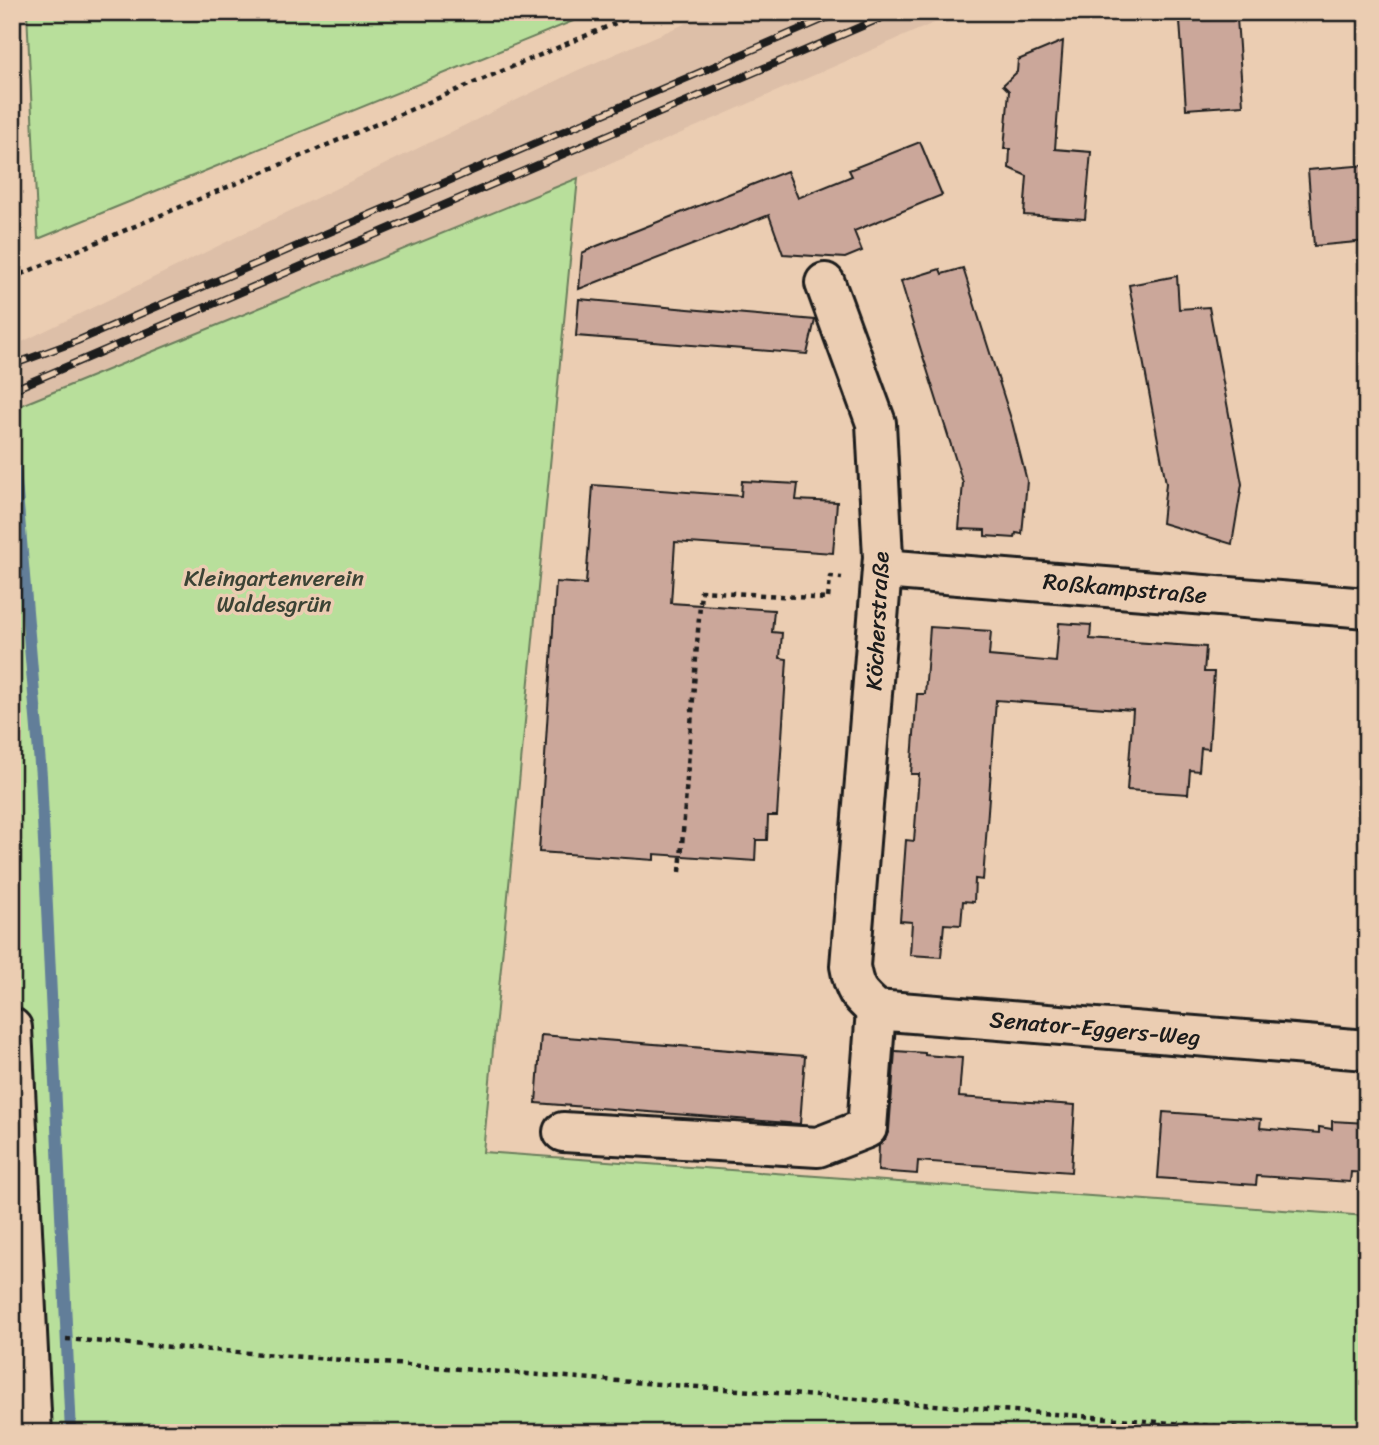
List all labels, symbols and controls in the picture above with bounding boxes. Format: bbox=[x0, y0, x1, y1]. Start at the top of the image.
street label: Köcherstraße bbox=[853, 551, 902, 692]
park label: Kleingartenverein Waldesgrün bbox=[184, 558, 364, 625]
street label: Roßkampstraße bbox=[1041, 561, 1209, 616]
street label: Senator-Eggers-Weg bbox=[988, 999, 1202, 1058]

